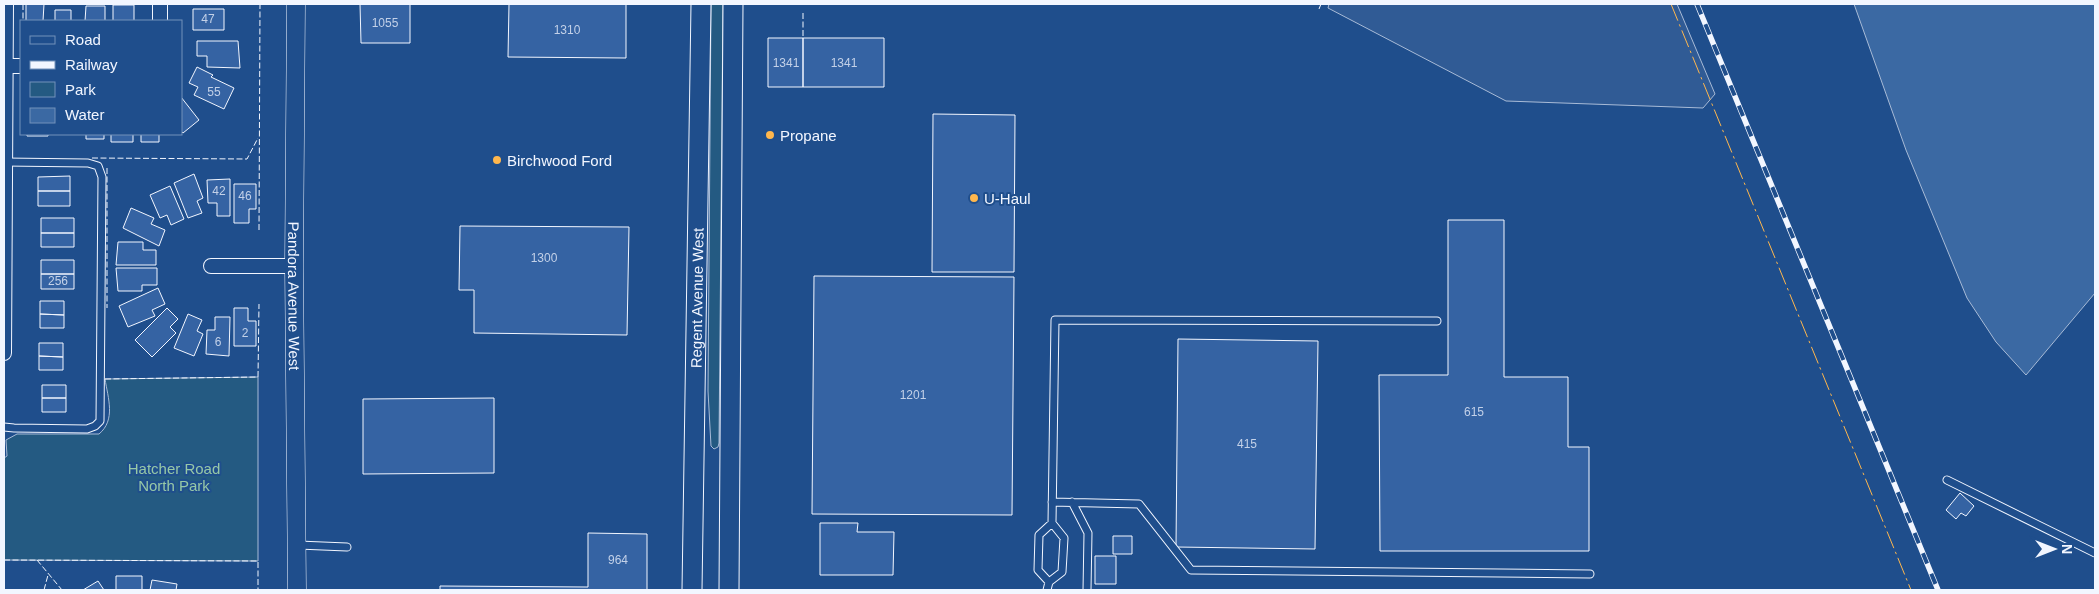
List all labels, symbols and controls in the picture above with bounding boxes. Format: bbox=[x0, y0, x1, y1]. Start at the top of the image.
house number: 47 bbox=[201, 12, 215, 26]
house number: 1055 bbox=[372, 16, 399, 30]
legend bbox=[20, 20, 182, 135]
house number: 1310 bbox=[554, 23, 581, 37]
text: Road bbox=[65, 31, 101, 48]
text: Railway bbox=[65, 56, 118, 73]
house number: 1341 bbox=[773, 56, 800, 70]
house number: 1341 bbox=[831, 56, 858, 70]
text: Park bbox=[65, 81, 96, 98]
house number: 55 bbox=[207, 85, 221, 99]
text: Water bbox=[65, 106, 104, 123]
place label: Propane bbox=[780, 127, 837, 144]
marker: Propane bbox=[764, 129, 776, 141]
place label: Birchwood Ford bbox=[507, 152, 612, 169]
marker: Birchwood Ford bbox=[491, 154, 503, 166]
house number: 42 bbox=[212, 184, 226, 198]
house number: 46 bbox=[238, 189, 252, 203]
place label: U-Haul bbox=[984, 190, 1031, 207]
marker: U-Haul bbox=[968, 192, 980, 204]
street label: Pandora Avenue West bbox=[285, 222, 303, 371]
street label: Regent Avenue West bbox=[687, 227, 706, 368]
house number: 1300 bbox=[531, 251, 558, 265]
house number: 256 bbox=[48, 274, 68, 288]
house number: 2 bbox=[242, 326, 249, 340]
house number: 6 bbox=[215, 335, 222, 349]
house number: 1201 bbox=[900, 388, 927, 402]
house number: 615 bbox=[1464, 405, 1484, 419]
house number: 415 bbox=[1237, 437, 1257, 451]
park label: Hatcher Road North Park bbox=[128, 460, 220, 494]
north arrow bbox=[2029, 524, 2079, 574]
text: N bbox=[2059, 544, 2075, 554]
house number: 964 bbox=[608, 553, 628, 567]

